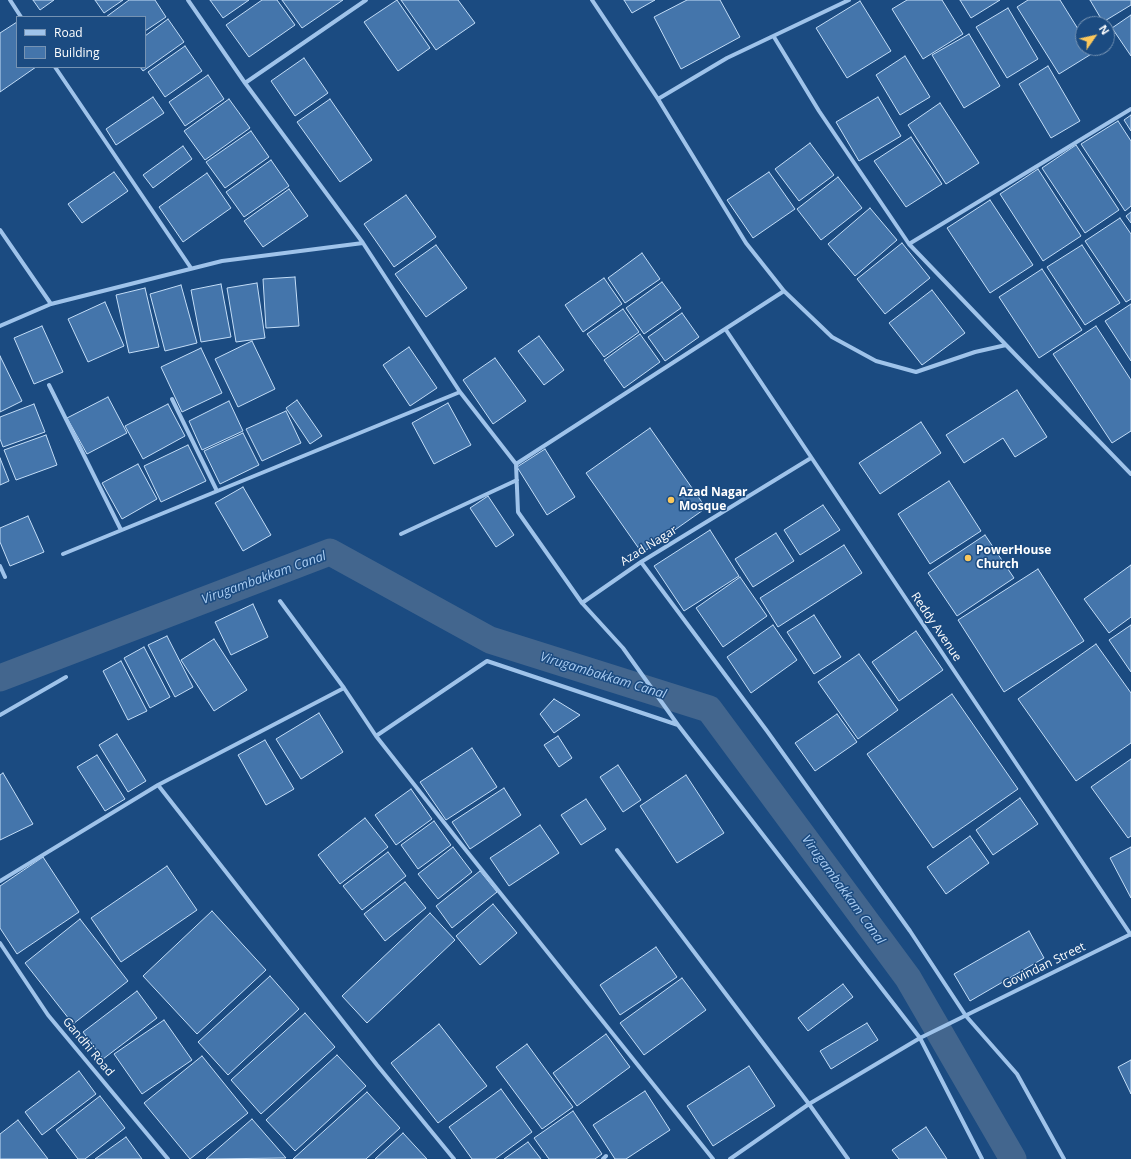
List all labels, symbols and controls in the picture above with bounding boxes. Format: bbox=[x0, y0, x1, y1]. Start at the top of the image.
legend bbox=[16, 16, 146, 68]
north arrow bbox=[1075, 16, 1115, 56]
text: N bbox=[1096, 22, 1113, 37]
text: Road bbox=[54, 24, 83, 41]
text: Building bbox=[54, 44, 99, 61]
place label: Azad Nagar Mosque bbox=[679, 486, 748, 514]
marker: Azad Nagar Mosque bbox=[666, 495, 676, 505]
street label: Azad Nagar bbox=[618, 523, 680, 569]
place label: PowerHouse Church bbox=[976, 544, 1051, 572]
water label: Virugambakkam Canal bbox=[200, 548, 328, 608]
marker: PowerHouse Church bbox=[963, 553, 973, 563]
street label: Reddy Avenue bbox=[908, 590, 964, 664]
water label: Virugambakkam Canal bbox=[538, 649, 668, 703]
water label: Virugambakkam Canal bbox=[798, 832, 888, 948]
street label: Govindan Street bbox=[1000, 940, 1088, 992]
street label: Gandhi Road bbox=[59, 1015, 117, 1079]

